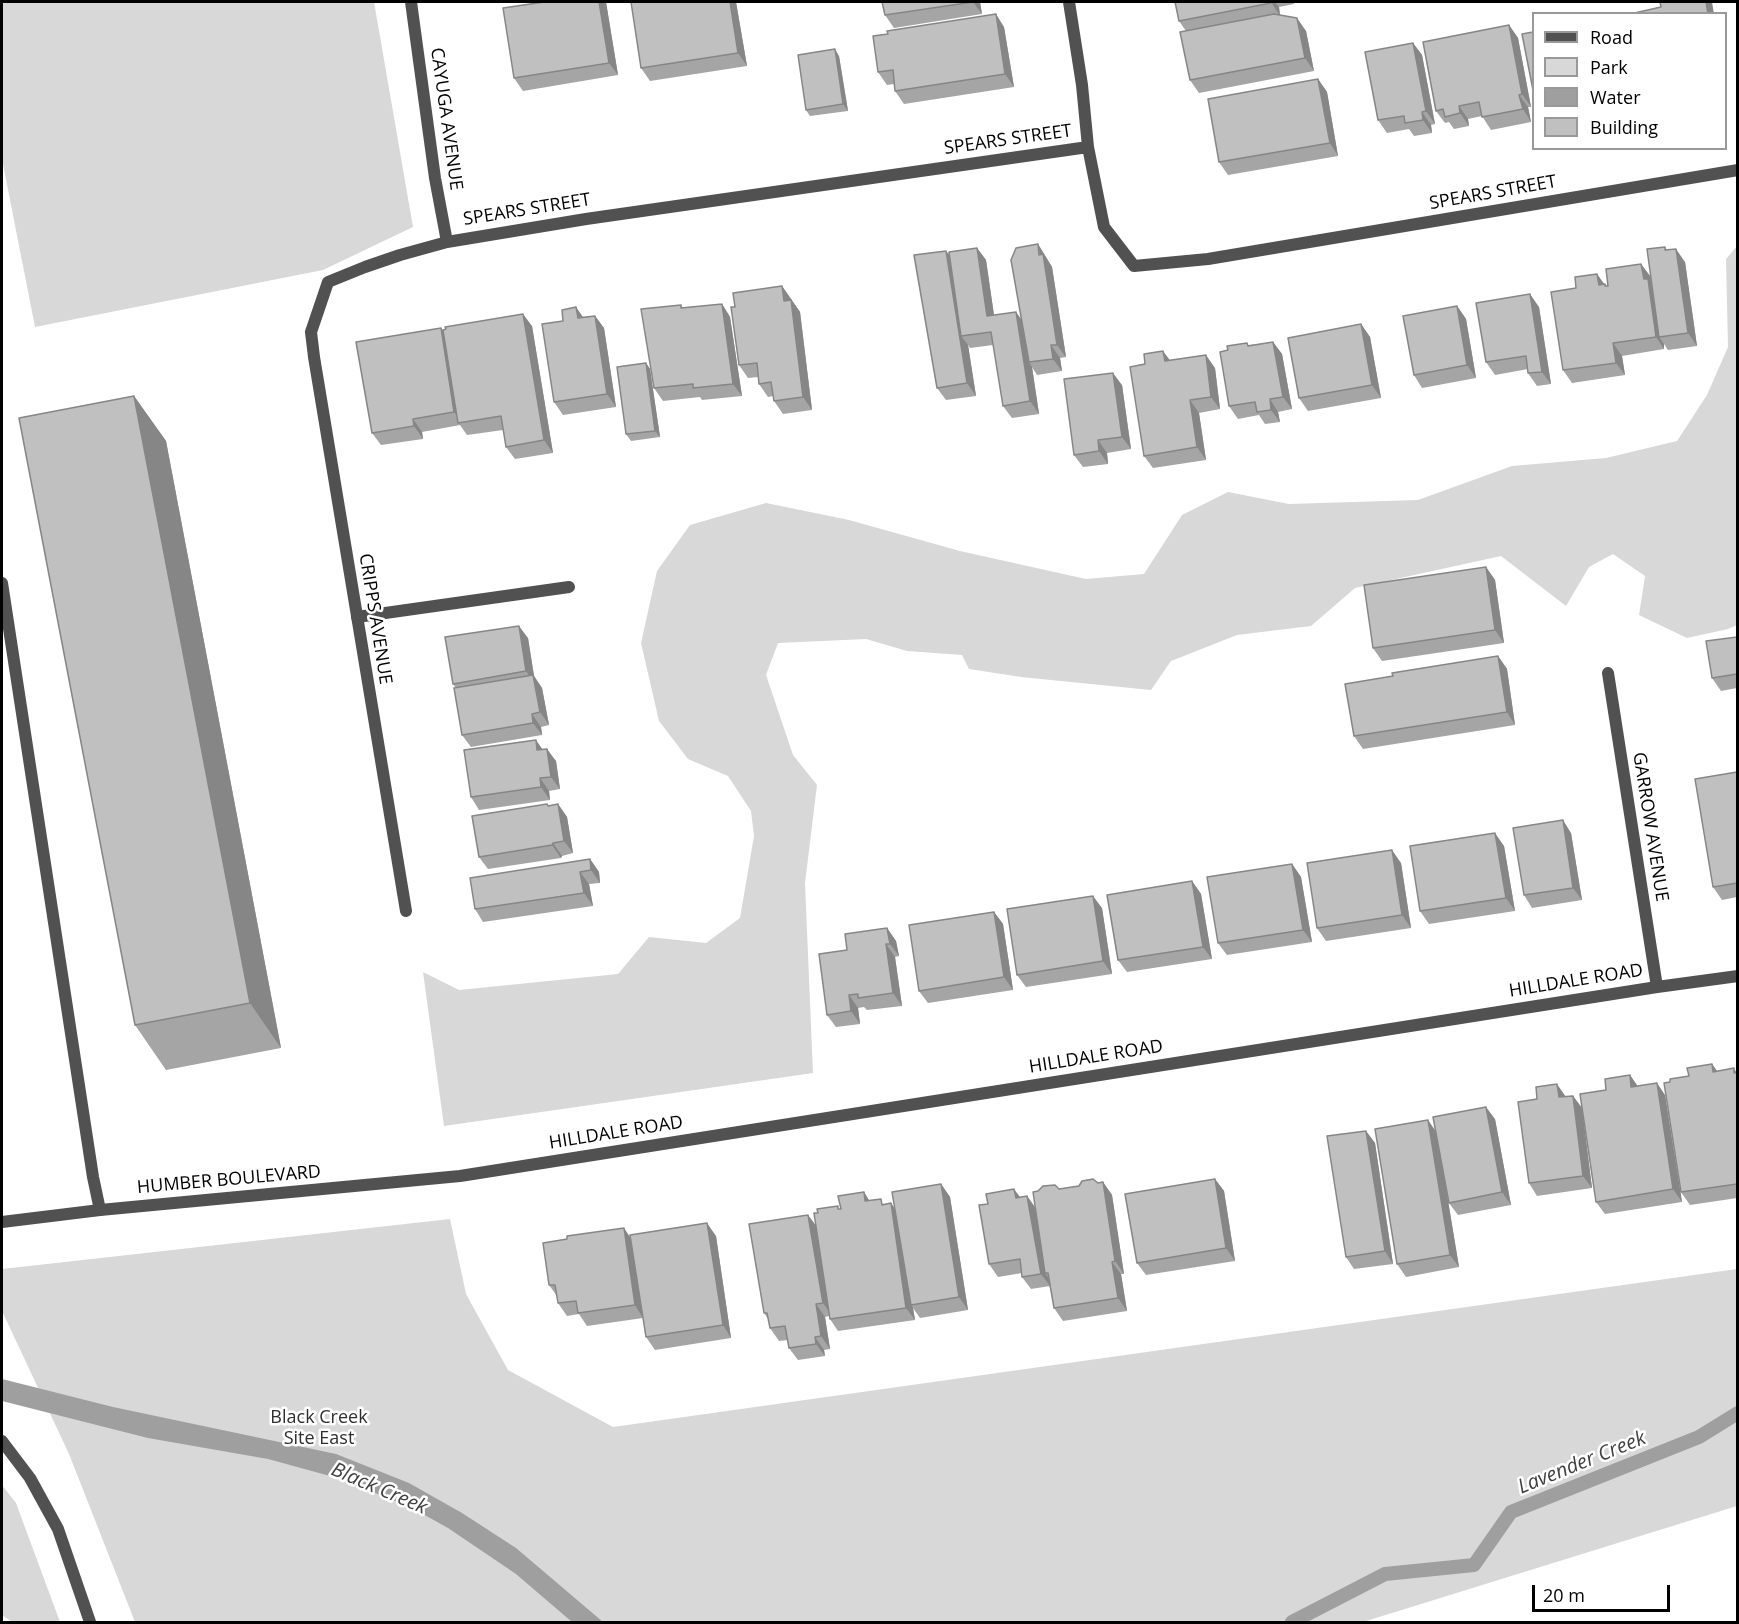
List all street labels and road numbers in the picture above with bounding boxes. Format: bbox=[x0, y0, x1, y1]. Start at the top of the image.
street label: CAYUGA AVENUE bbox=[425, 46, 467, 192]
street label: SPEARS STREET bbox=[943, 120, 1073, 160]
street label: SPEARS STREET bbox=[1428, 171, 1558, 215]
street label: SPEARS STREET bbox=[462, 189, 592, 231]
street label: CRIPPS AVENUE bbox=[354, 552, 396, 686]
street label: GARROW AVENUE bbox=[1628, 751, 1672, 903]
street label: HILLDALE ROAD bbox=[1508, 960, 1644, 1002]
street label: HILLDALE ROAD bbox=[1028, 1036, 1164, 1078]
street label: HILLDALE ROAD bbox=[548, 1112, 684, 1154]
street label: HUMBER BOULEVARD bbox=[136, 1161, 322, 1199]

